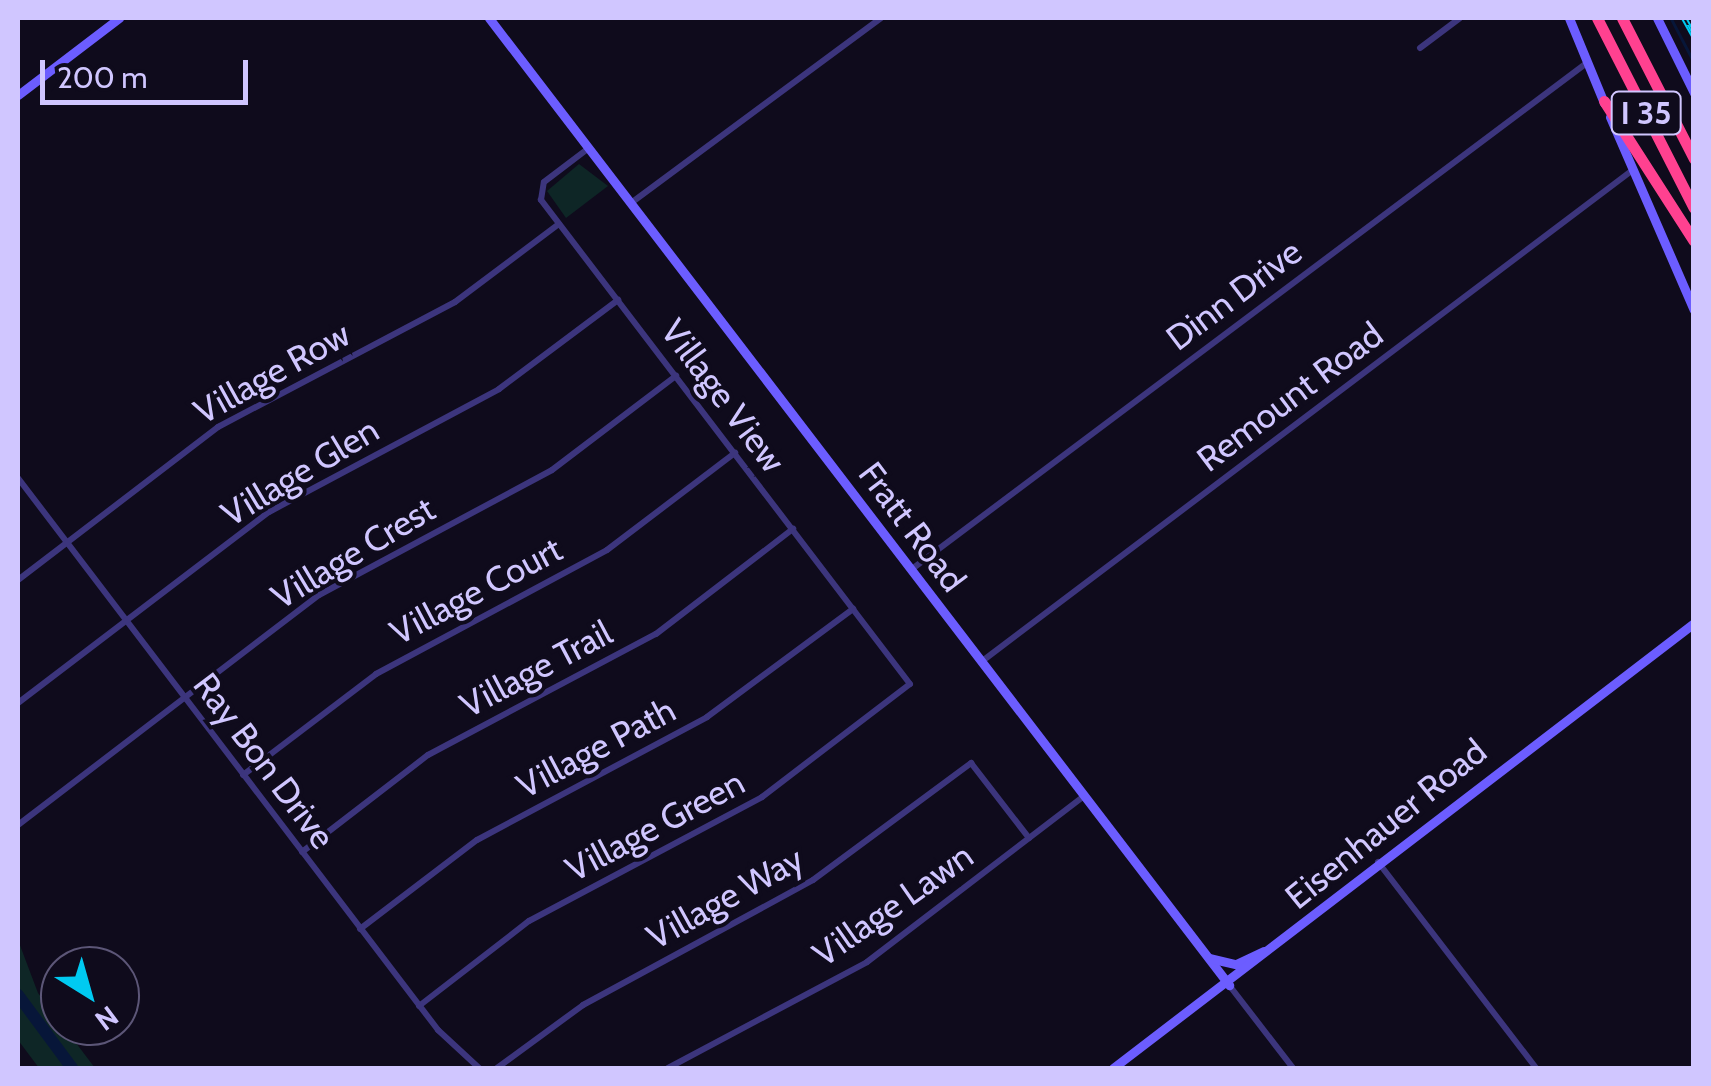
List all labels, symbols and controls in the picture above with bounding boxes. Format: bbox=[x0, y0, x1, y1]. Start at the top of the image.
scale bar bbox=[45, 40, 252, 102]
text: 200 m bbox=[57, 59, 148, 96]
road number: I 35 bbox=[1608, 86, 1684, 140]
street label: Dinn Drive bbox=[1158, 231, 1310, 359]
street label: Village View bbox=[652, 311, 794, 481]
street label: Village Row bbox=[187, 313, 357, 433]
street label: Remount Road bbox=[1189, 314, 1391, 480]
street label: Village Glen bbox=[214, 409, 386, 535]
street label: Fratt Road bbox=[850, 454, 974, 600]
street label: Village Crest bbox=[264, 488, 442, 618]
street label: Village Court bbox=[383, 528, 569, 654]
street label: Village Trail bbox=[453, 612, 619, 726]
street label: Ray Bon Drive bbox=[184, 665, 344, 857]
street label: Village Path bbox=[510, 689, 682, 807]
street label: Eisenhauer Road bbox=[1277, 730, 1495, 918]
street label: Village Green bbox=[559, 761, 751, 891]
street label: Village Lawn bbox=[805, 835, 981, 975]
street label: Village Way bbox=[639, 838, 811, 958]
north arrow bbox=[40, 946, 140, 1046]
text: N bbox=[89, 999, 125, 1038]

